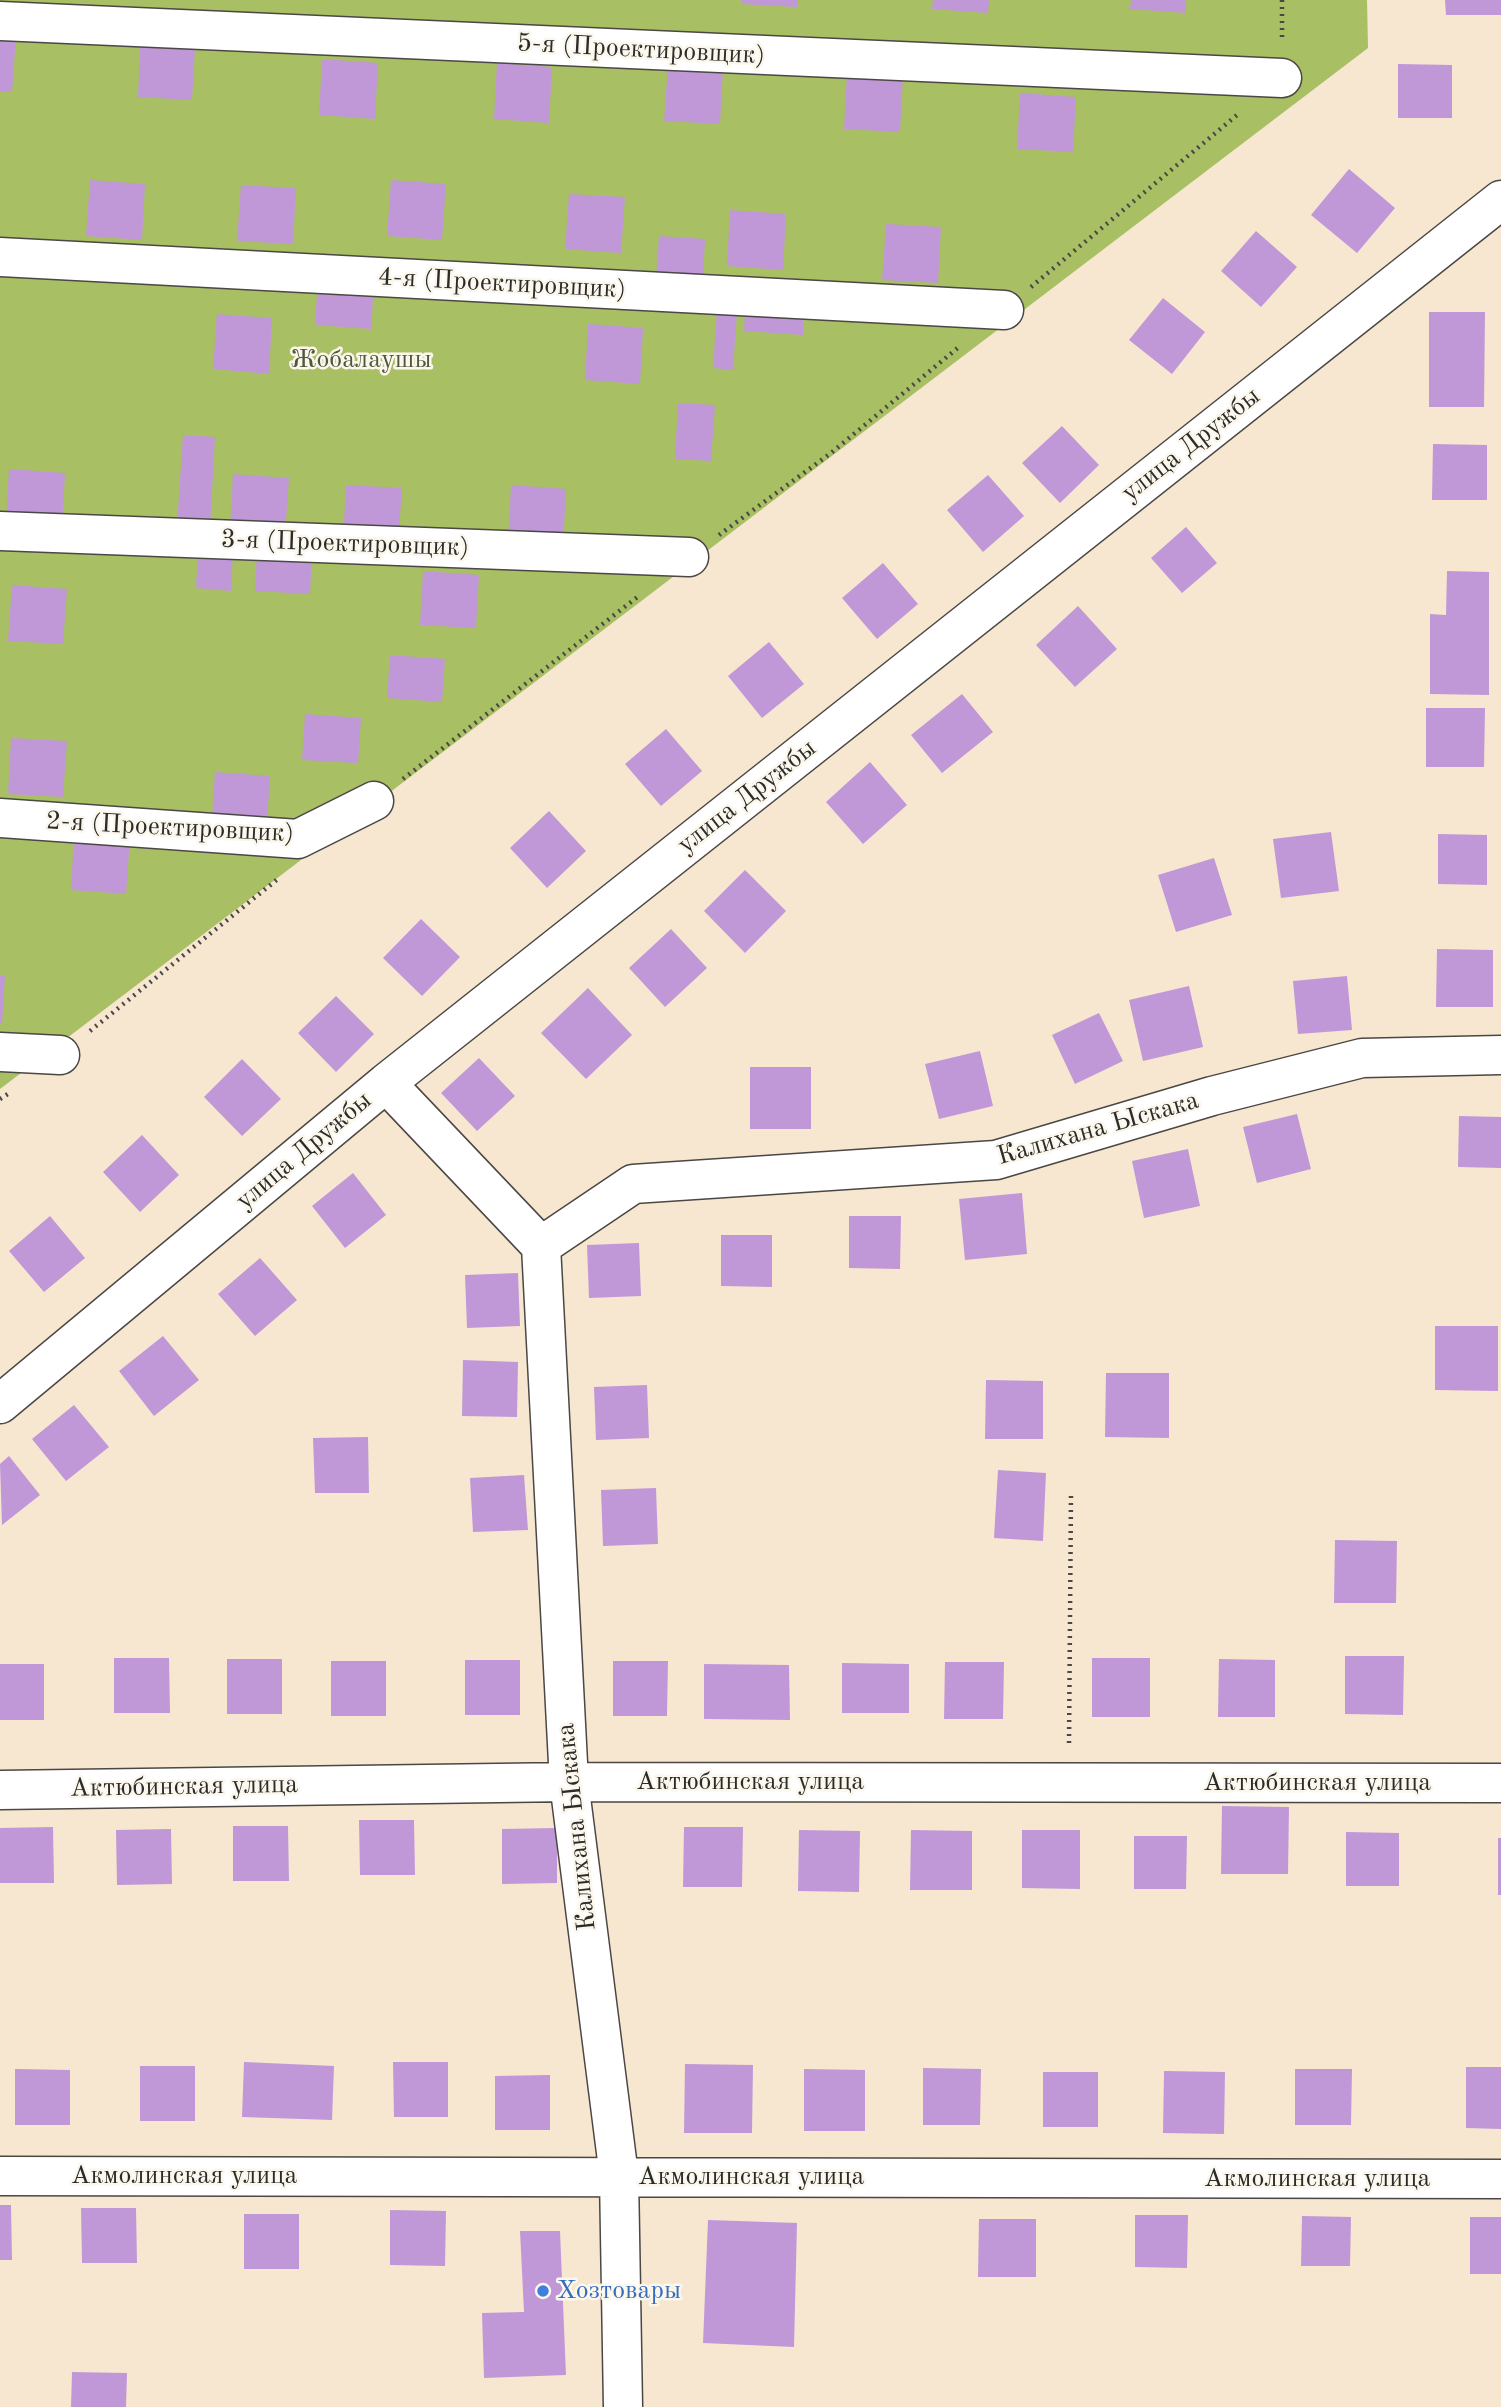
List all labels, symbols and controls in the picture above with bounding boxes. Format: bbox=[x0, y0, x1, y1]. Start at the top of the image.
street label: 5-я (Проектировщик) bbox=[516, 28, 766, 72]
street label: 4-я (Проектировщик) bbox=[377, 262, 627, 306]
park label: Жобалаушы bbox=[290, 344, 432, 376]
street label: улица Дружбы bbox=[1115, 381, 1267, 509]
street label: 3-я (Проектировщик) bbox=[220, 524, 470, 564]
street label: улица Дружбы bbox=[671, 733, 823, 861]
street label: 2-я (Проектировщик) bbox=[45, 806, 295, 850]
street label: улица Дружбы bbox=[230, 1085, 378, 1217]
street label: Калихана Ыскака bbox=[993, 1085, 1203, 1173]
street label: Калихана Ыскака bbox=[551, 1722, 603, 1932]
street label: Актюбинская улица bbox=[636, 1766, 864, 1798]
street label: Актюбинская улица bbox=[1203, 1767, 1431, 1799]
street label: Актюбинская улица bbox=[70, 1769, 298, 1805]
street label: Акмолинская улица bbox=[71, 2160, 297, 2192]
street label: Акмолинская улица bbox=[638, 2161, 864, 2193]
street label: Акмолинская улица bbox=[1204, 2163, 1430, 2195]
place label: Хозтовары bbox=[557, 2275, 681, 2307]
marker: Хозтовары bbox=[535, 2283, 551, 2299]

